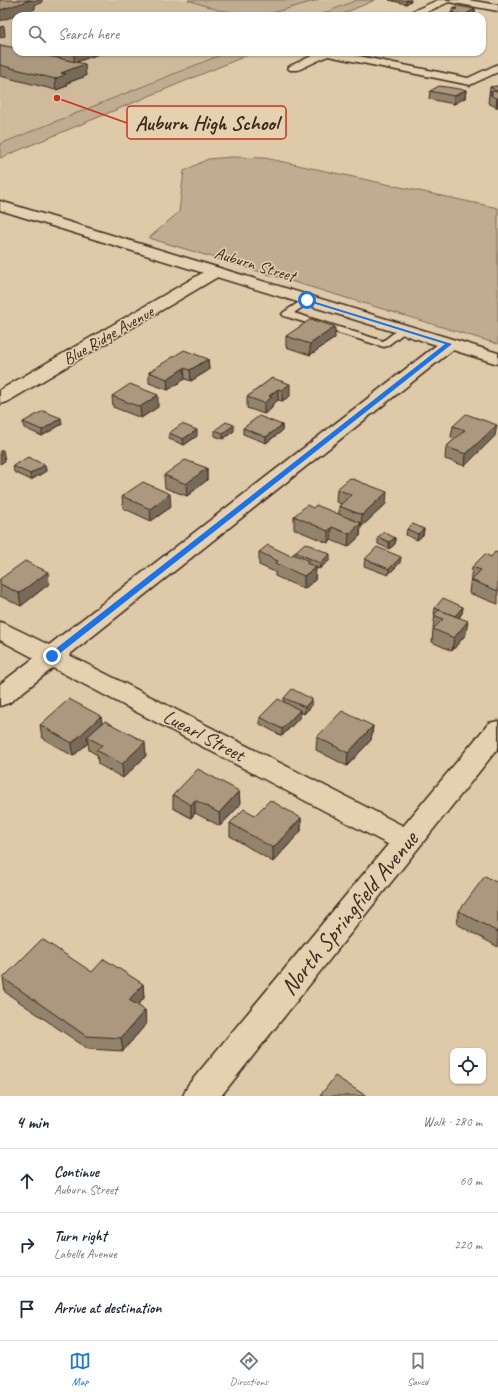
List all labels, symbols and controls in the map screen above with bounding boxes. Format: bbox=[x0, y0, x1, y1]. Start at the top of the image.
search box bbox=[12, 12, 486, 56]
icon: search bbox=[26, 23, 48, 45]
text: Search here bbox=[58, 25, 119, 44]
callout: Auburn High School bbox=[127, 106, 286, 139]
text: Auburn High School bbox=[135, 110, 283, 136]
street label: Auburn Street bbox=[212, 242, 300, 287]
route start bbox=[298, 291, 316, 309]
street label: Blue Ridge Avenue bbox=[59, 300, 158, 370]
route end bbox=[43, 647, 61, 665]
street label: Luearl Street bbox=[159, 704, 251, 768]
street label: North Springfield Avenue bbox=[274, 823, 426, 1001]
map controls bbox=[450, 1048, 486, 1084]
button: locate bbox=[450, 1048, 486, 1084]
text: 4 min bbox=[16, 1112, 49, 1133]
text: Walk · 280 m bbox=[423, 1114, 482, 1130]
text: Continue bbox=[54, 1163, 99, 1182]
icon: ahead bbox=[16, 1170, 38, 1192]
text: 60 m bbox=[460, 1173, 482, 1189]
text: Auburn Street bbox=[54, 1182, 118, 1198]
text: Turn right bbox=[54, 1227, 107, 1246]
icon: right bbox=[16, 1234, 38, 1256]
text: 220 m bbox=[454, 1237, 482, 1253]
text: Labelle Avenue bbox=[54, 1246, 117, 1262]
icon: arrive bbox=[16, 1298, 38, 1320]
text: Arrive at destination bbox=[54, 1299, 161, 1318]
tab: Map bbox=[69, 1350, 91, 1388]
tab: Directions bbox=[230, 1350, 268, 1388]
tab: Saved bbox=[407, 1350, 429, 1388]

